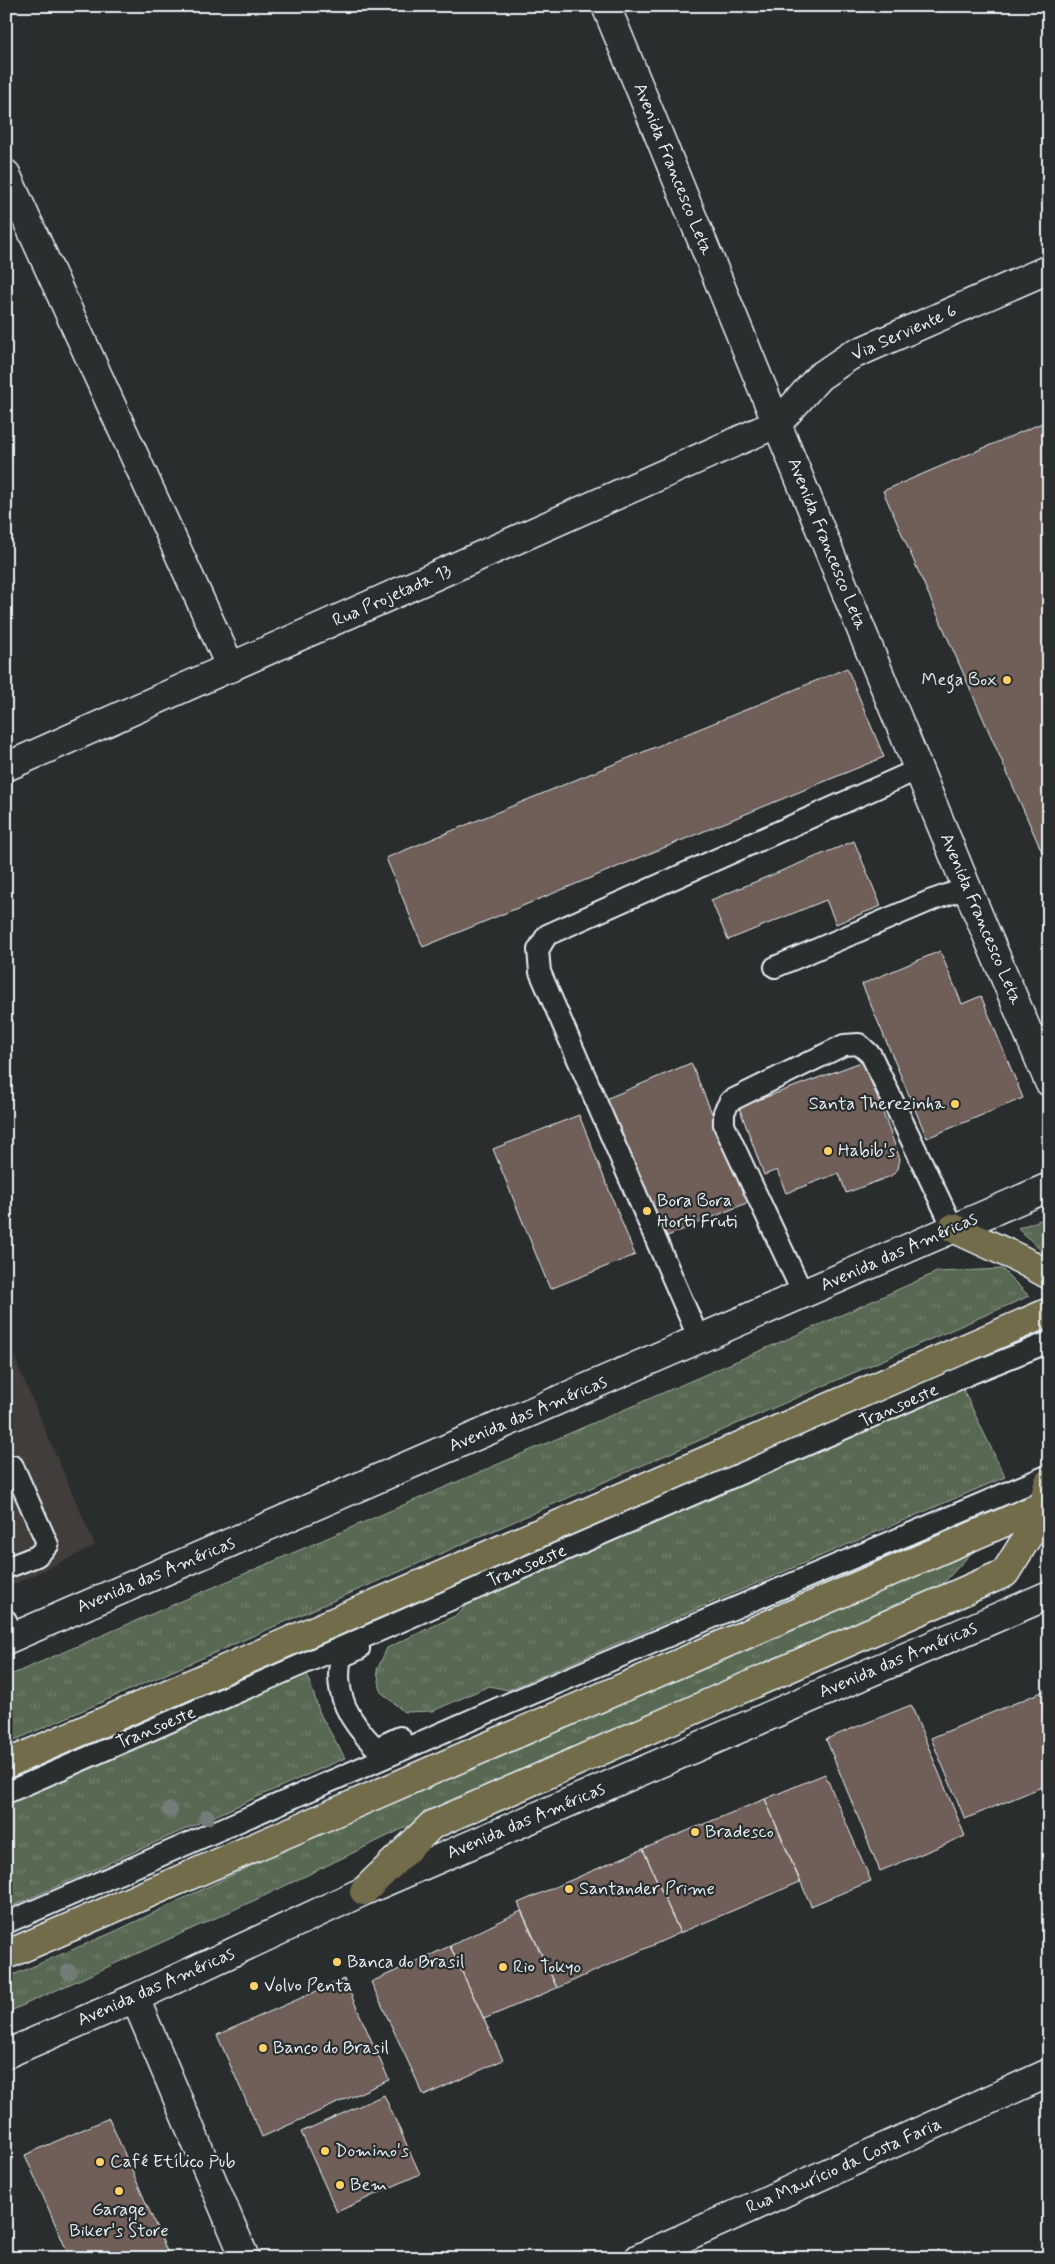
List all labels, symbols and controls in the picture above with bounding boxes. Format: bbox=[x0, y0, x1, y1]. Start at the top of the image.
street label: Avenida Francesco Leta bbox=[627, 79, 719, 259]
street label: Via Serviente 6 bbox=[847, 299, 961, 367]
street label: Avenida Francesco Leta bbox=[781, 454, 873, 634]
street label: Rua Projetada 13 bbox=[329, 559, 456, 633]
place label: Mega Box bbox=[922, 668, 997, 694]
marker: Mega Box bbox=[1001, 674, 1013, 686]
street label: Avenida Francesco Leta bbox=[934, 830, 1028, 1008]
place label: Santa Therezinha bbox=[809, 1092, 945, 1116]
marker: Santa Therezinha bbox=[949, 1098, 961, 1110]
place label: Habib's bbox=[838, 1139, 895, 1163]
marker: Habib's bbox=[822, 1145, 834, 1157]
place label: Bora Bora Horti Fruti bbox=[657, 1189, 737, 1234]
marker: Bora Bora Horti Fruti bbox=[641, 1205, 653, 1217]
street label: Avenida das Américas bbox=[817, 1207, 981, 1297]
street label: Avenida das Américas bbox=[445, 1370, 611, 1458]
street label: Transoeste bbox=[856, 1378, 942, 1434]
street label: Avenida das Américas bbox=[73, 1531, 239, 1619]
street label: Transoeste bbox=[484, 1539, 570, 1593]
street label: Avenida das Américas bbox=[815, 1616, 981, 1704]
street label: Transoeste bbox=[113, 1701, 199, 1755]
street label: Avenida das Américas bbox=[443, 1777, 609, 1865]
place label: Bradesco bbox=[705, 1820, 774, 1844]
marker: Bradesco bbox=[689, 1826, 701, 1838]
place label: Santander Prime bbox=[579, 1877, 715, 1901]
marker: Santander Prime bbox=[563, 1883, 575, 1895]
street label: Avenida das Américas bbox=[74, 1942, 238, 2032]
place label: Banca do Brasil bbox=[347, 1950, 464, 1974]
place label: Rio Tokyo bbox=[513, 1955, 581, 1979]
marker: Banca do Brasil bbox=[331, 1956, 343, 1968]
marker: Rio Tokyo bbox=[497, 1961, 509, 1973]
place label: Volvo Penta bbox=[264, 1974, 353, 1998]
marker: Volvo Penta bbox=[248, 1980, 260, 1992]
place label: Banco do Brasil bbox=[273, 2036, 389, 2060]
marker: Banco do Brasil bbox=[257, 2042, 269, 2054]
street label: Rua Maurício da Costa Faria bbox=[742, 2112, 946, 2220]
place label: Domino's bbox=[335, 2139, 409, 2163]
marker: Domino's bbox=[319, 2145, 331, 2157]
place label: Café Etílico Pub bbox=[110, 2150, 236, 2174]
marker: Café Etílico Pub bbox=[94, 2156, 106, 2168]
place label: Bem bbox=[350, 2173, 387, 2197]
marker: Bem bbox=[334, 2179, 346, 2191]
marker: Garage Biker's Store bbox=[113, 2185, 125, 2197]
place label: Garage Biker's Store bbox=[69, 2198, 169, 2243]

